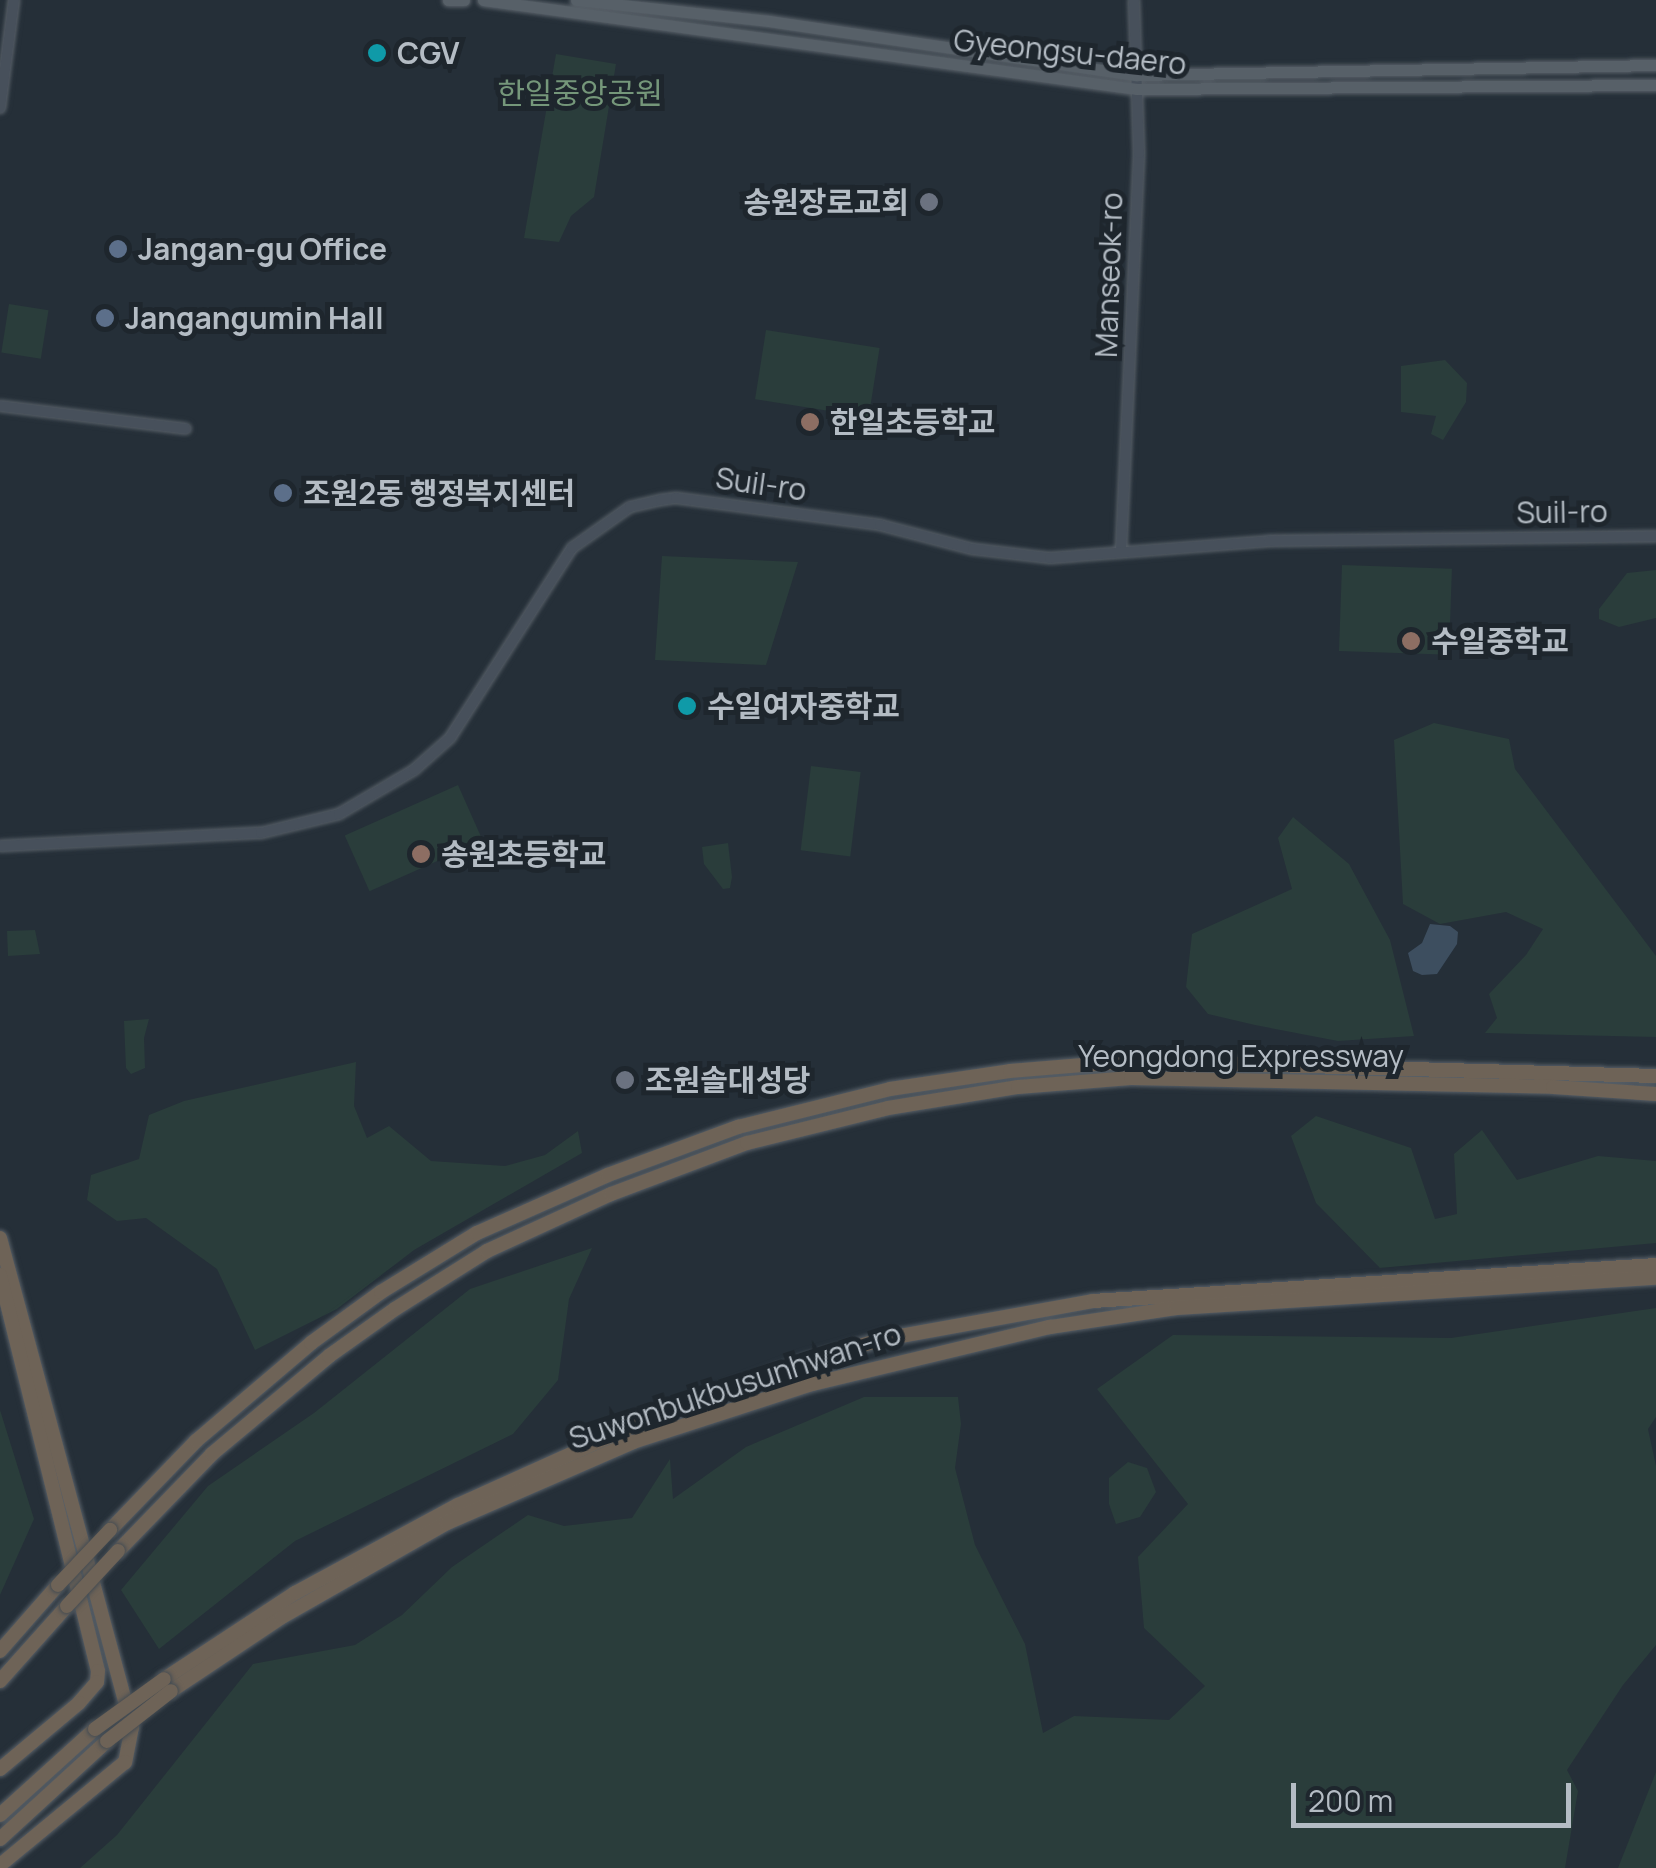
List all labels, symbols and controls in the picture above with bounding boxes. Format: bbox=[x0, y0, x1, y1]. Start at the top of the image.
street label: Gyeongsu-daero bbox=[952, 22, 1188, 82]
place label: CGV bbox=[397, 35, 459, 71]
marker: CGV bbox=[366, 42, 388, 64]
park label: 한일중앙공원 bbox=[497, 75, 663, 111]
place label: 송원장로교회 bbox=[743, 184, 909, 220]
marker: 송원장로교회 bbox=[918, 191, 940, 213]
street label: Manseok-ro bbox=[1088, 192, 1130, 358]
place label: Jangan-gu Office bbox=[138, 231, 387, 267]
marker: Jangan-gu Office bbox=[107, 238, 129, 260]
place label: Jangangumin Hall bbox=[125, 300, 384, 336]
marker: Jangangumin Hall bbox=[94, 307, 116, 329]
place label: 한일초등학교 bbox=[830, 404, 996, 440]
marker: 한일초등학교 bbox=[799, 411, 821, 433]
street label: Suil-ro bbox=[713, 460, 809, 508]
place label: 조원2동 행정복지센터 bbox=[303, 475, 575, 511]
marker: 조원2동 행정복지센터 bbox=[272, 482, 294, 504]
street label: Suil-ro bbox=[1516, 493, 1608, 531]
place label: 수일중학교 bbox=[1431, 623, 1569, 659]
marker: 수일중학교 bbox=[1400, 630, 1422, 652]
place label: 수일여자중학교 bbox=[707, 688, 900, 724]
marker: 수일여자중학교 bbox=[676, 695, 698, 717]
place label: 송원초등학교 bbox=[441, 836, 607, 872]
marker: 송원초등학교 bbox=[410, 843, 432, 865]
street label: Yeongdong Expressway bbox=[1078, 1038, 1404, 1074]
place label: 조원솔대성당 bbox=[645, 1062, 811, 1098]
marker: 조원솔대성당 bbox=[614, 1069, 636, 1091]
street label: Suwonbukbusunhwan-ro bbox=[564, 1315, 906, 1457]
scale bar bbox=[1296, 1763, 1576, 1825]
text: 200 m bbox=[1308, 1780, 1393, 1821]

